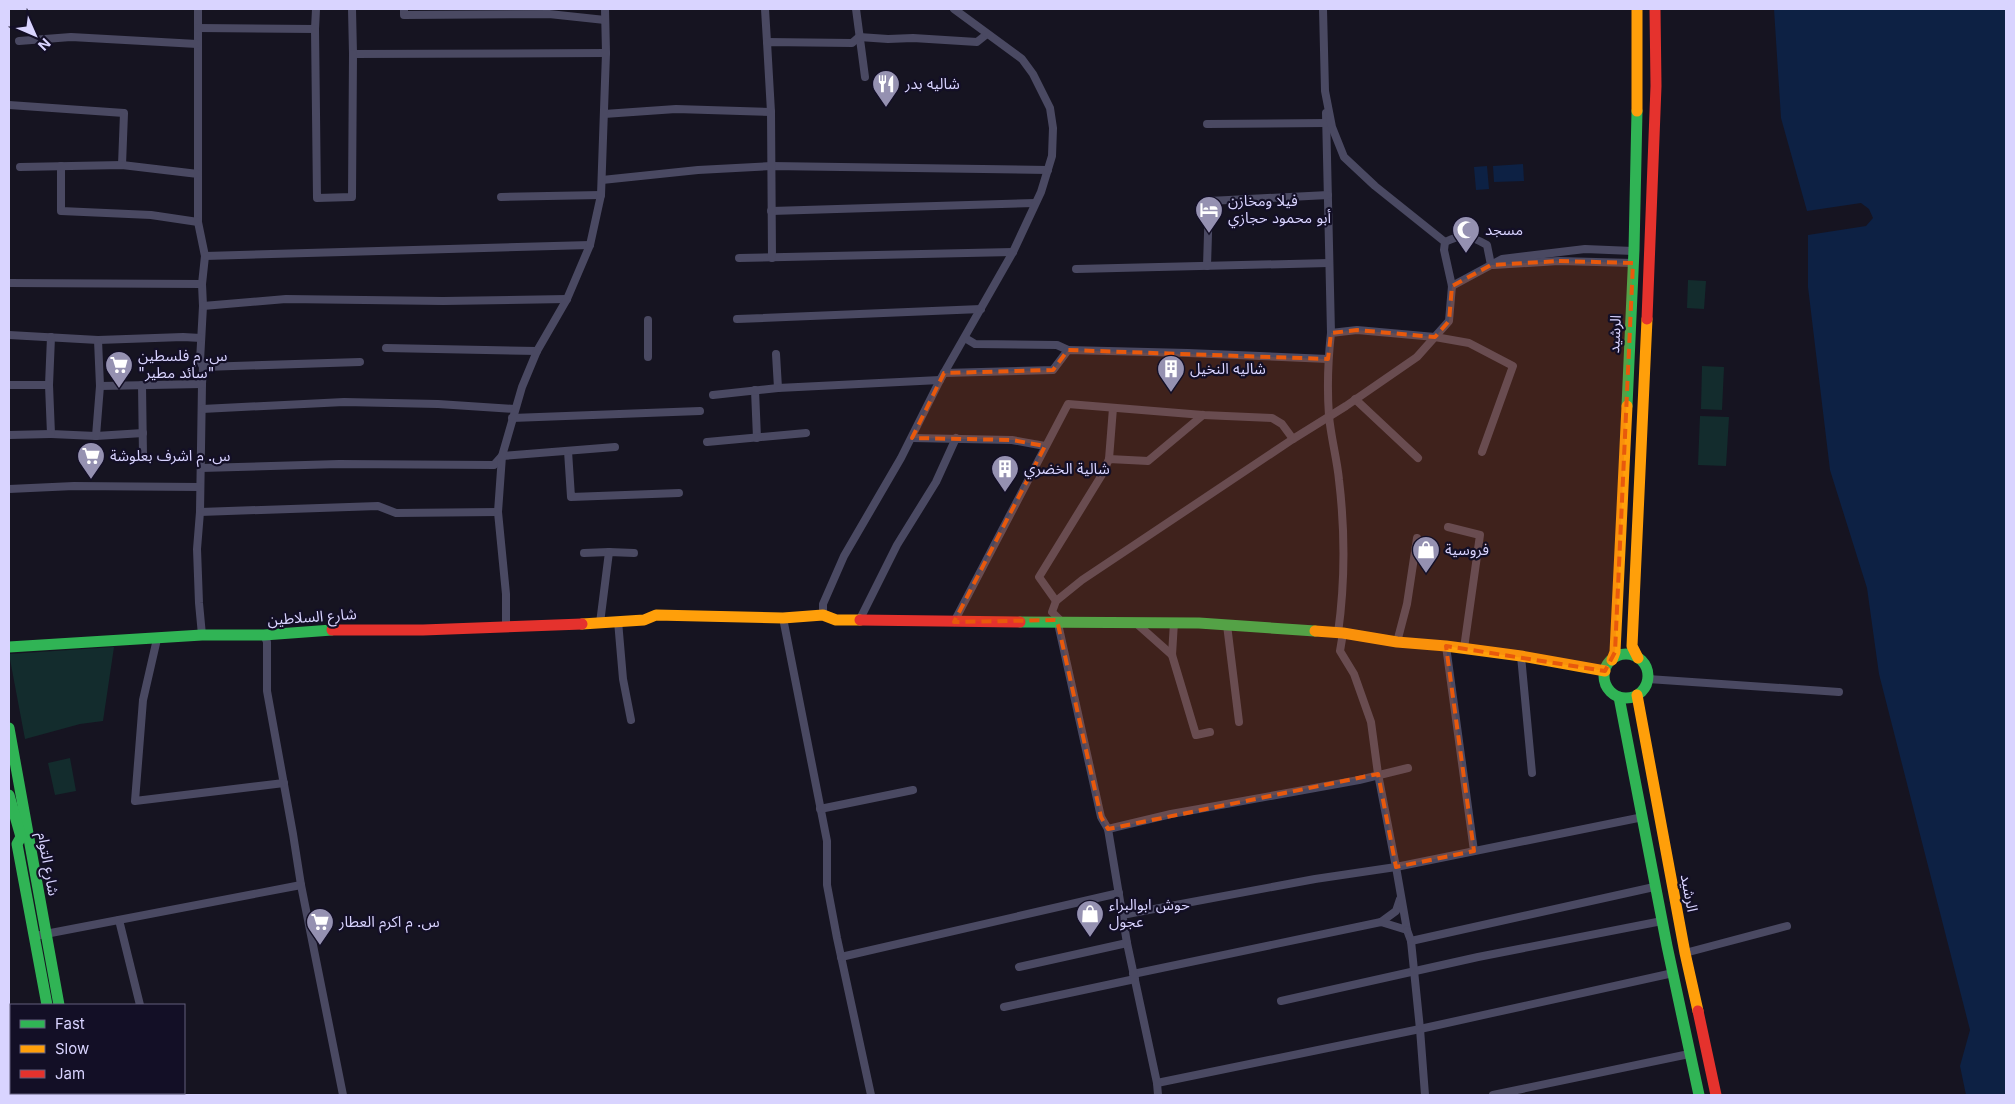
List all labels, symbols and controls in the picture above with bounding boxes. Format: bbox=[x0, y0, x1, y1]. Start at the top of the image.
north arrow bbox=[10, 10, 60, 60]
text: N bbox=[35, 35, 54, 54]
restaurant icon: شاليه بدر bbox=[871, 69, 901, 108]
place label: شاليه بدر bbox=[904, 74, 960, 93]
place label: فيلا ومخازن أبو محمود حجازي bbox=[1228, 191, 1331, 229]
hotel icon: فيلا ومخازن أبو محمود حجازي bbox=[1194, 195, 1224, 234]
mosque icon: مسجد bbox=[1451, 215, 1481, 254]
place label: مسجد bbox=[1485, 220, 1523, 239]
street label: الرشيد bbox=[1604, 314, 1625, 354]
place label: س. م فلسطين "سائد مطير" bbox=[138, 346, 227, 382]
supermarket icon: س. م فلسطين "سائد مطير" bbox=[104, 350, 134, 389]
building icon: شاليه النخيل bbox=[1156, 354, 1186, 393]
place label: شاليه النخيل bbox=[1190, 359, 1266, 378]
supermarket icon: س. م اشرف بعلوشة bbox=[76, 441, 106, 480]
place label: س. م اشرف بعلوشة bbox=[110, 446, 230, 467]
building icon: شالية الخضري bbox=[990, 454, 1020, 493]
place label: شالية الخضري bbox=[1024, 459, 1110, 480]
shop icon: فروسية bbox=[1411, 535, 1441, 574]
place label: فروسية bbox=[1445, 540, 1489, 559]
street label: شارع السلاطين bbox=[267, 604, 358, 632]
street label: شارع التوام bbox=[31, 831, 63, 898]
street label: الرشيد bbox=[1677, 872, 1702, 914]
place label: حوش ابوالبراء عجول bbox=[1109, 895, 1190, 931]
shop icon: حوش ابوالبراء عجول bbox=[1075, 899, 1105, 938]
supermarket icon: س. م اكرم العطار bbox=[305, 907, 335, 946]
place label: س. م اكرم العطار bbox=[338, 912, 440, 933]
legend bbox=[10, 1004, 185, 1094]
text: Fast bbox=[55, 1014, 85, 1033]
text: Slow bbox=[55, 1039, 89, 1058]
text: Jam bbox=[55, 1064, 85, 1083]

